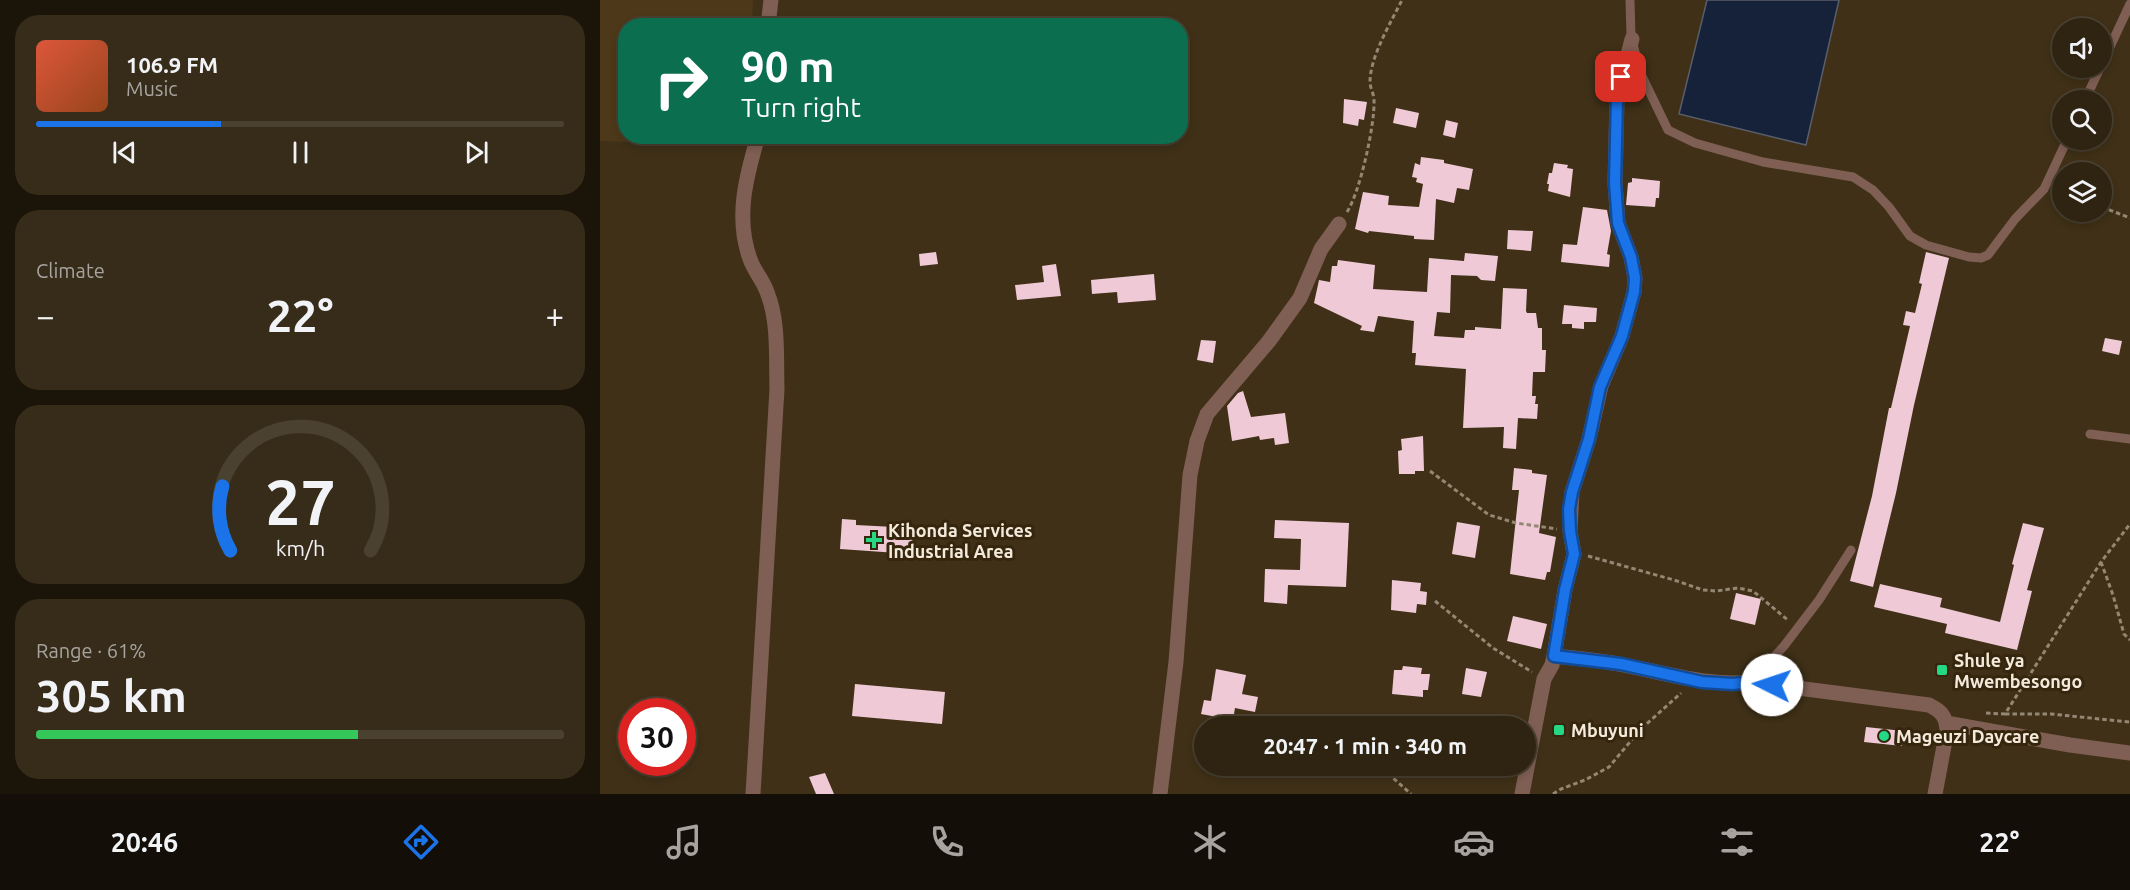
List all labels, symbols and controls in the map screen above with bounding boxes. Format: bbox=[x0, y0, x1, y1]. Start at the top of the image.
map controls bbox=[2052, 18, 2112, 222]
button: sound bbox=[2052, 18, 2112, 78]
icon: right bbox=[642, 42, 720, 120]
text: 90 m bbox=[741, 43, 835, 90]
pin bbox=[1595, 51, 1646, 102]
text: 106.9 FM bbox=[126, 52, 218, 77]
icon: arrive bbox=[1604, 60, 1637, 93]
text: Music bbox=[126, 77, 178, 100]
button: search bbox=[2052, 90, 2112, 150]
text: Turn right bbox=[741, 92, 861, 122]
icon: previous bbox=[108, 136, 141, 169]
icon: pause bbox=[284, 136, 317, 169]
icon: next bbox=[460, 136, 493, 169]
button: layers bbox=[2052, 162, 2112, 222]
text: Climate bbox=[36, 259, 105, 282]
text: 22° bbox=[267, 290, 333, 341]
text: − bbox=[36, 297, 55, 334]
text: + bbox=[545, 297, 564, 334]
text: 27 bbox=[265, 468, 335, 538]
place label: Kihonda Services Industrial Area bbox=[888, 520, 1032, 561]
marker: Kihonda Services Industrial Area bbox=[865, 531, 883, 549]
text: km/h bbox=[275, 537, 325, 561]
text: Range · 61% bbox=[36, 639, 146, 662]
place label: Shule ya Mwembesongo bbox=[1954, 650, 2082, 691]
position arrow bbox=[1740, 653, 1804, 717]
marker: Shule ya Mwembesongo bbox=[1935, 663, 1949, 677]
text: 305 km bbox=[36, 670, 187, 721]
speed limit sign: 30 bbox=[618, 698, 696, 776]
place label: Mbuyuni bbox=[1571, 720, 1644, 740]
marker: Mbuyuni bbox=[1552, 723, 1566, 737]
place label: Mageuzi Daycare bbox=[1896, 726, 2039, 746]
marker: Mageuzi Daycare bbox=[1877, 729, 1891, 743]
text: 20:47 · 1 min · 340 m bbox=[1263, 733, 1467, 758]
icon: directions bbox=[400, 821, 442, 863]
icon: music bbox=[663, 821, 705, 863]
icon: phone bbox=[926, 821, 968, 863]
icon: climate bbox=[1189, 821, 1231, 863]
icon: car bbox=[1453, 821, 1495, 863]
icon: filters bbox=[1716, 821, 1758, 863]
text: 20:46 bbox=[111, 827, 178, 857]
text: 22° bbox=[1979, 827, 2019, 857]

